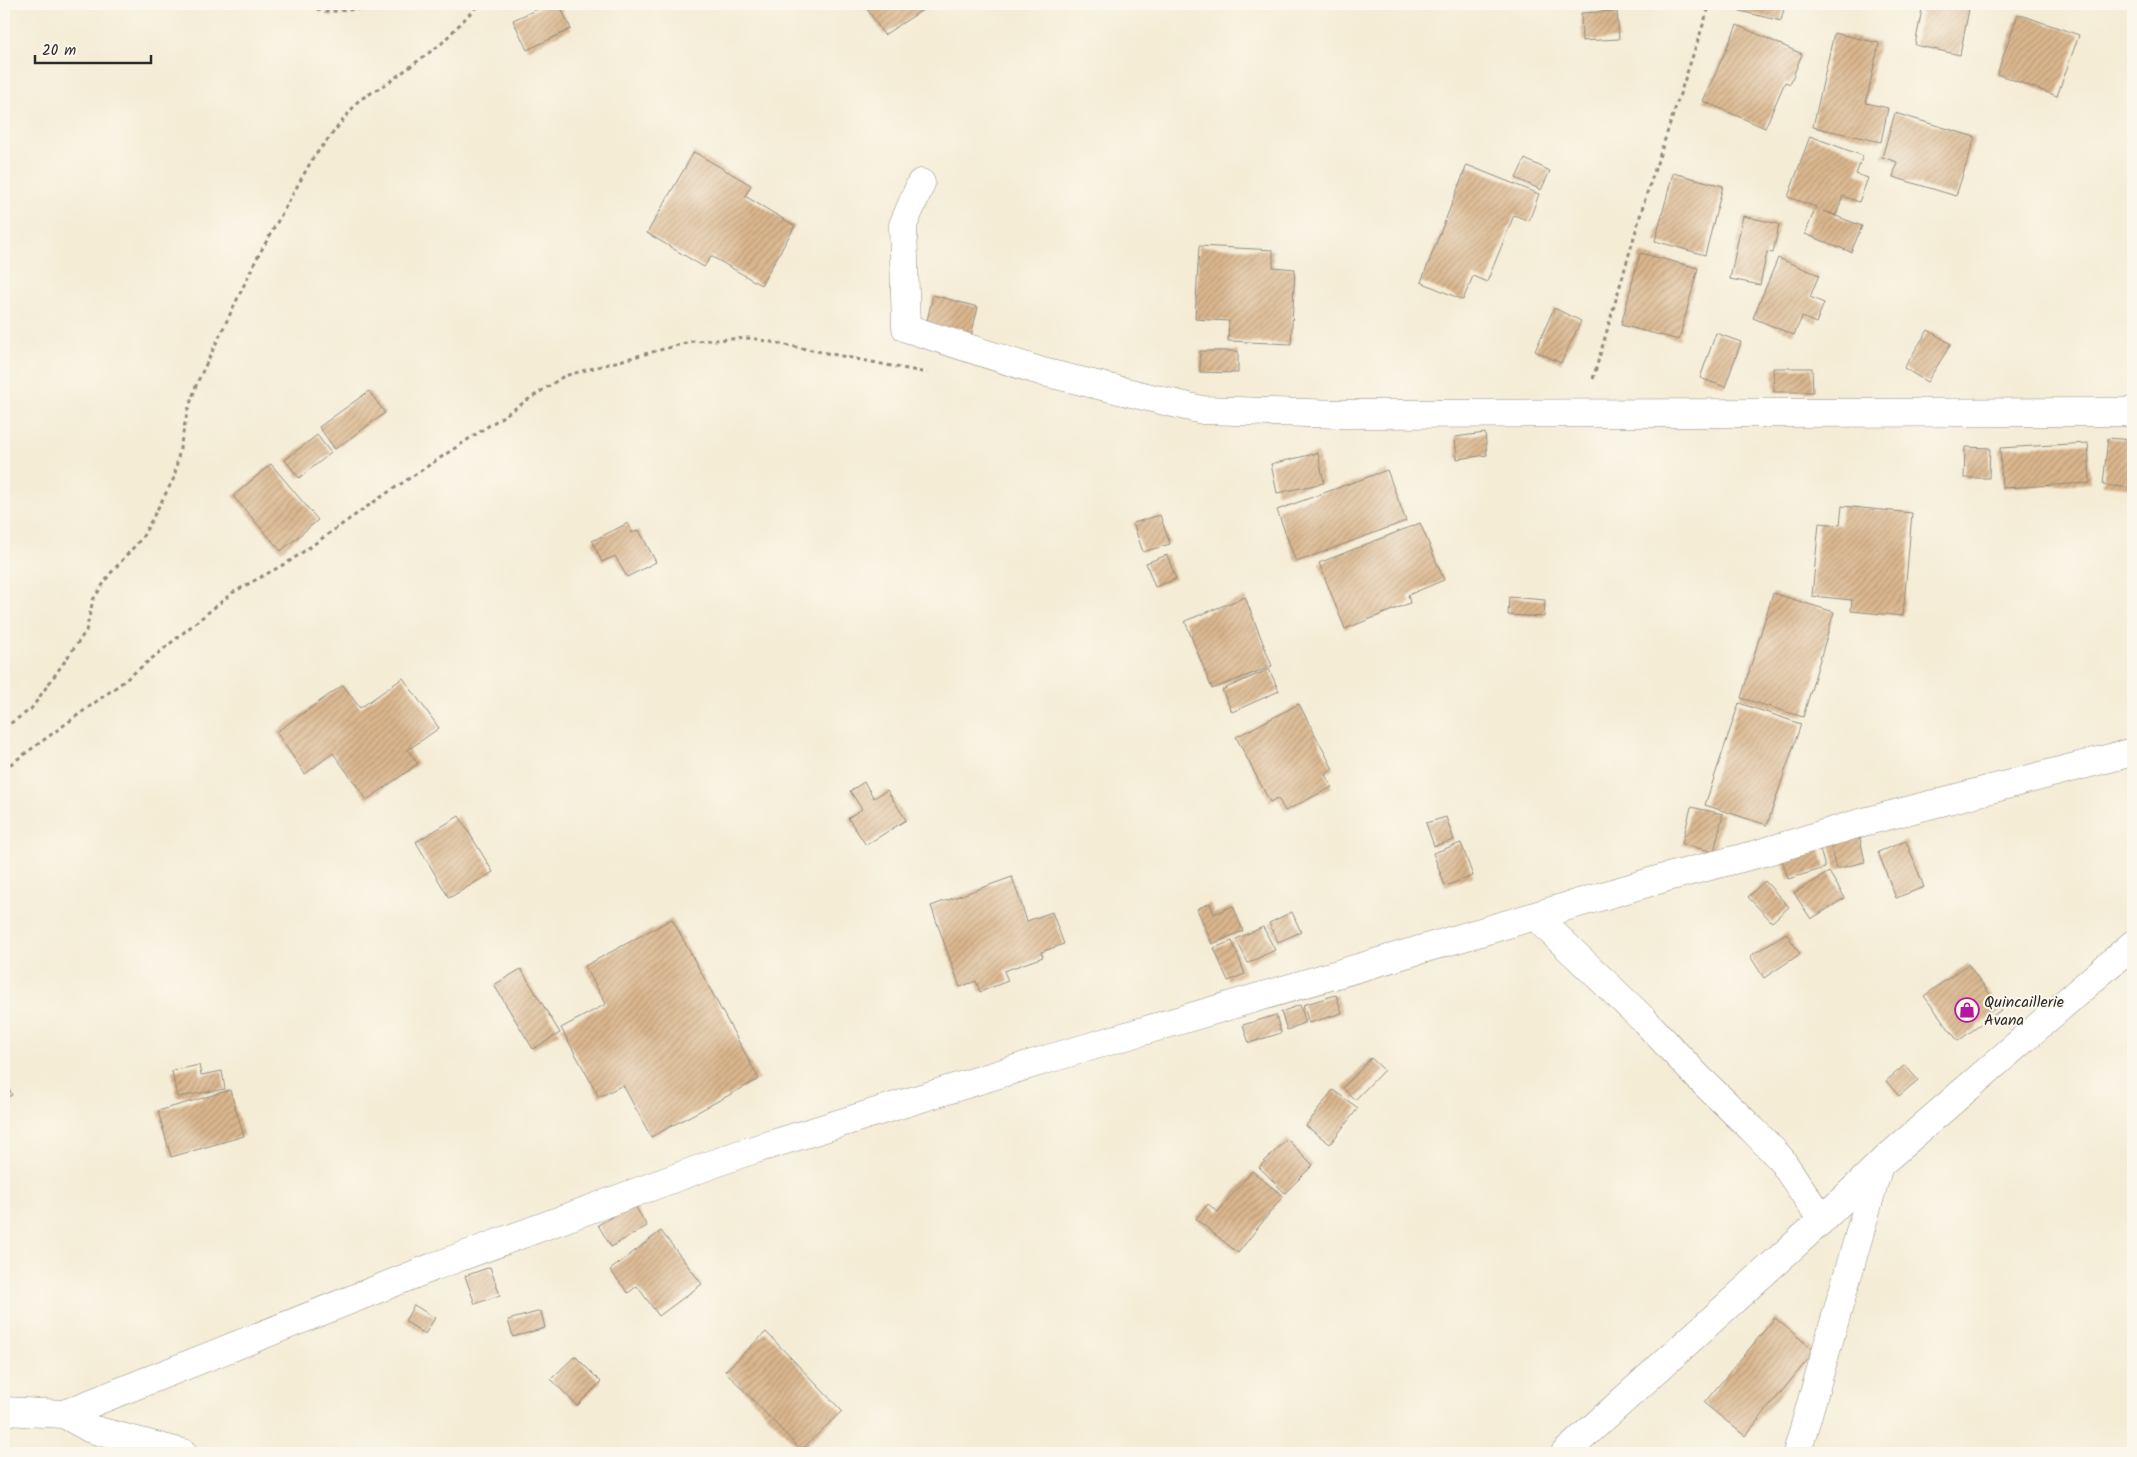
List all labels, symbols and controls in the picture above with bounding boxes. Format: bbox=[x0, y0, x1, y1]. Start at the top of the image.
scale bar bbox=[35, 32, 151, 64]
text: 20 m bbox=[42, 39, 76, 63]
place label: Quincaillerie Avana bbox=[1984, 990, 2064, 1033]
shop icon: Quincaillerie Avana bbox=[1954, 997, 1980, 1023]

